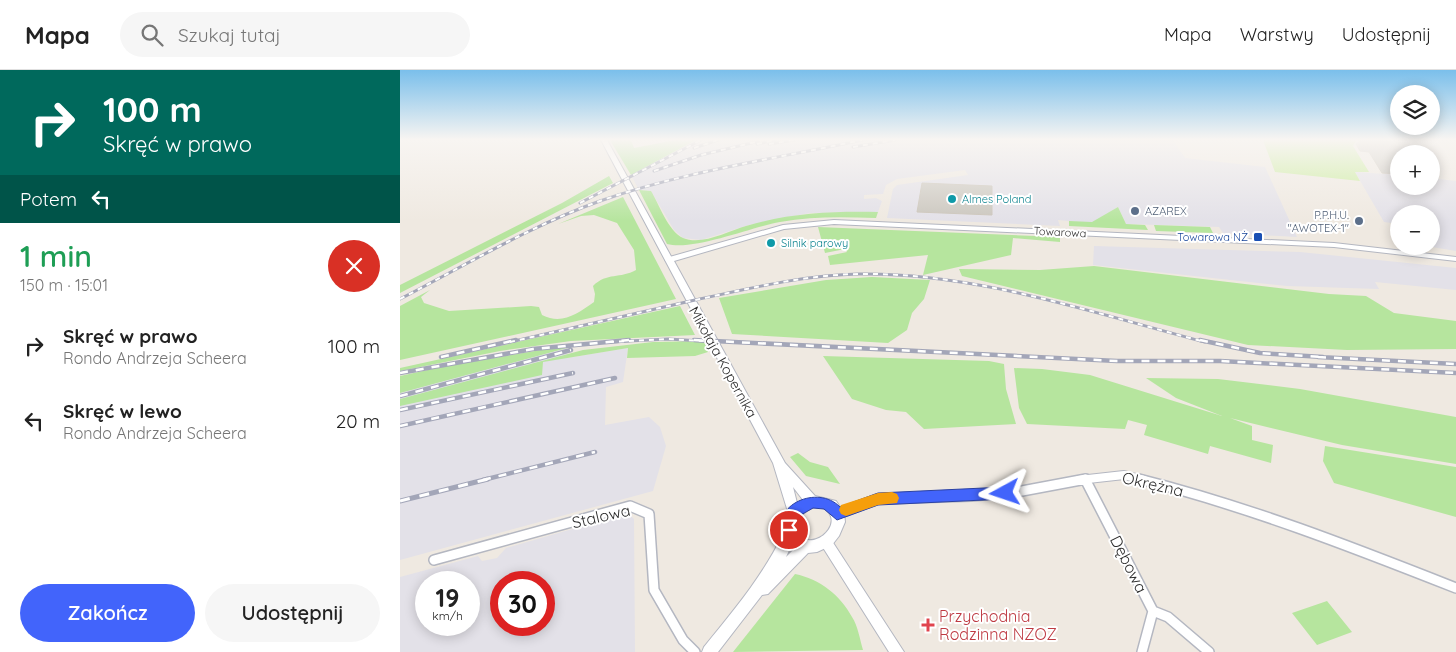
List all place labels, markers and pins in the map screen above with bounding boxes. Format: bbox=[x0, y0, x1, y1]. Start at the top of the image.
place label: Almes Poland bbox=[962, 192, 1031, 206]
marker: Almes Poland bbox=[946, 193, 958, 205]
place label: AZAREX bbox=[1145, 204, 1187, 218]
marker: AZAREX bbox=[1129, 205, 1141, 217]
place label: P.P.H.U. "AWOTEX-1" bbox=[1288, 208, 1349, 235]
marker: P.P.H.U. "AWOTEX-1" bbox=[1353, 215, 1365, 227]
place label: Towarowa NŻ bbox=[1177, 230, 1248, 244]
marker: Towarowa NŻ bbox=[1252, 231, 1264, 243]
place label: Silnik parowy bbox=[781, 236, 848, 250]
marker: Silnik parowy bbox=[765, 237, 777, 249]
pin bbox=[768, 509, 810, 551]
place label: Przychodnia Rodzinna NZOZ bbox=[939, 606, 1057, 644]
marker: Przychodnia Rodzinna NZOZ bbox=[921, 618, 935, 632]

